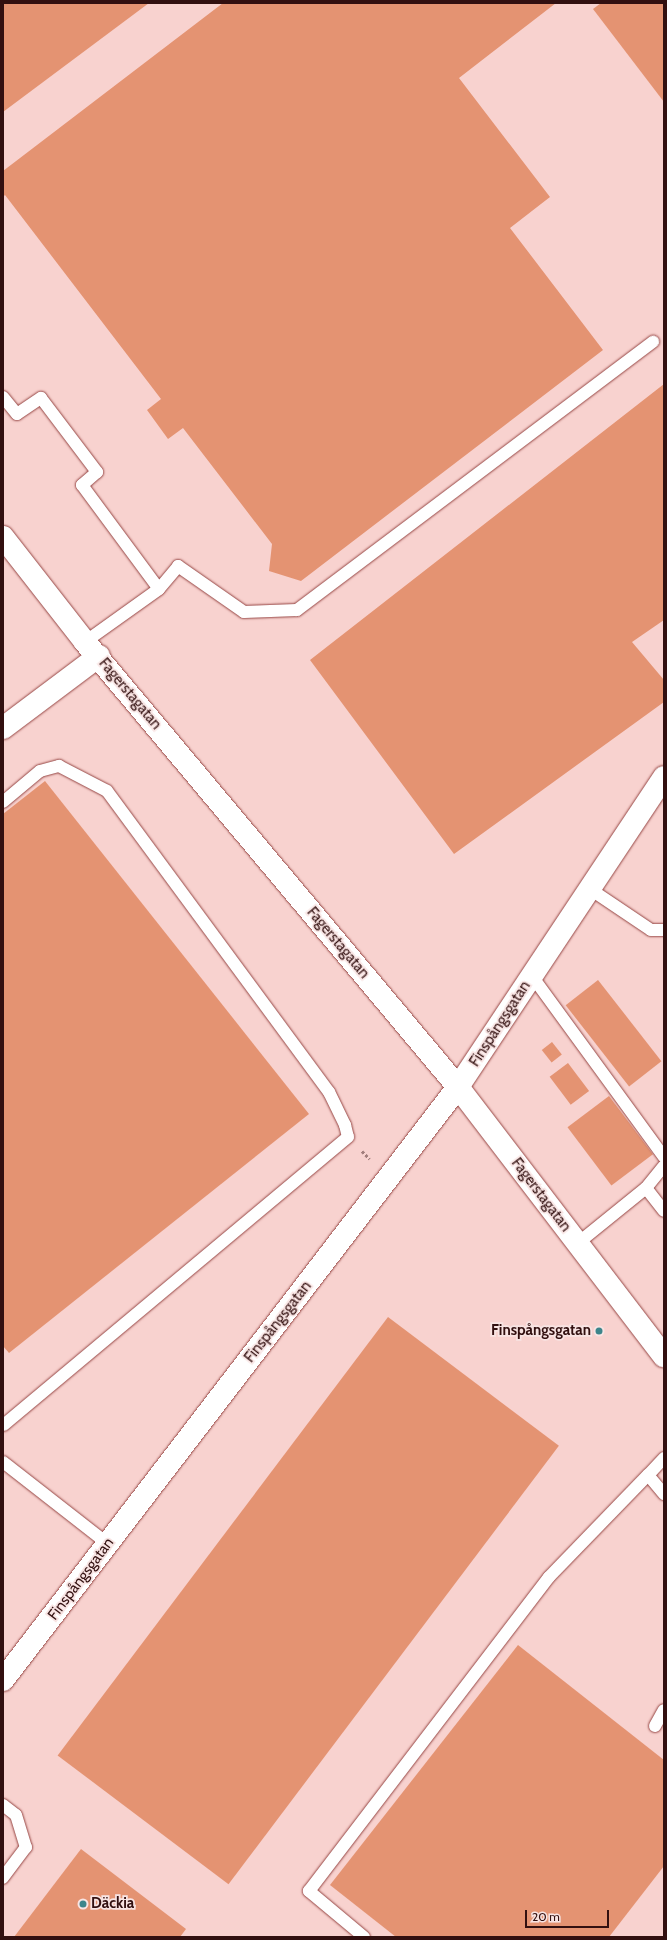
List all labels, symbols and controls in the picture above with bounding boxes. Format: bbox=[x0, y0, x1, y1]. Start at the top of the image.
street label: Fagerstagatan bbox=[95, 655, 165, 733]
street label: Fagerstagatan bbox=[303, 904, 373, 982]
street label: Finspångsgatan bbox=[466, 978, 534, 1070]
street label: Fagerstagatan bbox=[507, 1155, 575, 1235]
street label: Finspångsgatan bbox=[241, 1278, 315, 1366]
place label: Finspångsgatan bbox=[491, 1322, 591, 1340]
marker: Finspångsgatan bbox=[594, 1326, 604, 1336]
street label: Finspångsgatan bbox=[44, 1534, 118, 1624]
place label: Däckia bbox=[91, 1895, 134, 1913]
marker: Däckia bbox=[78, 1899, 88, 1909]
scale bar bbox=[527, 1902, 611, 1928]
text: 20 m bbox=[532, 1909, 560, 1924]

